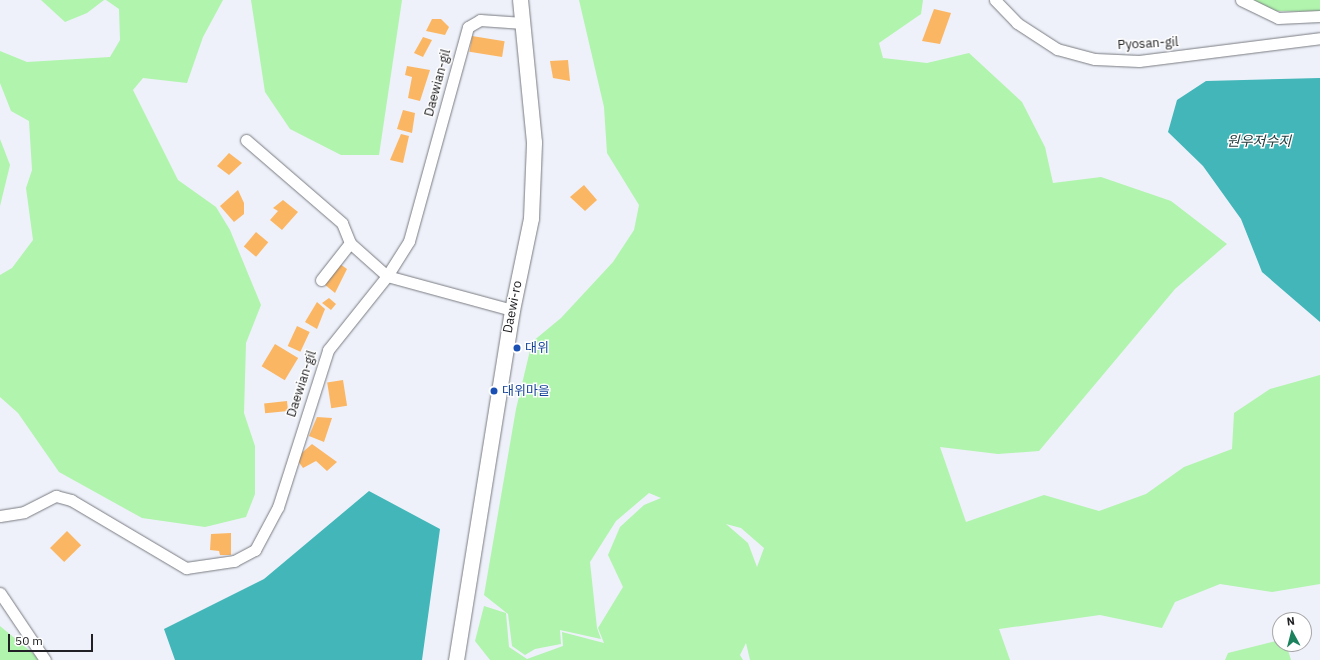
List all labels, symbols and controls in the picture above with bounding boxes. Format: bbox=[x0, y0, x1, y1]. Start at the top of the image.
street label: Pyosan-gil bbox=[1117, 35, 1179, 53]
street label: Daewian-gil bbox=[422, 48, 454, 118]
water label: 원우저수지 bbox=[1227, 133, 1291, 149]
street label: Daewi-ro bbox=[500, 279, 526, 335]
place label: 대위 bbox=[525, 340, 549, 356]
marker: 대위 bbox=[512, 343, 522, 353]
street label: Daewian-gil bbox=[284, 349, 320, 419]
place label: 대위마을 bbox=[502, 383, 550, 399]
marker: 대위마을 bbox=[489, 386, 499, 396]
north arrow bbox=[1272, 612, 1312, 652]
text: N bbox=[1286, 614, 1295, 629]
scale bar bbox=[10, 626, 95, 652]
text: 50 m bbox=[15, 633, 43, 648]

